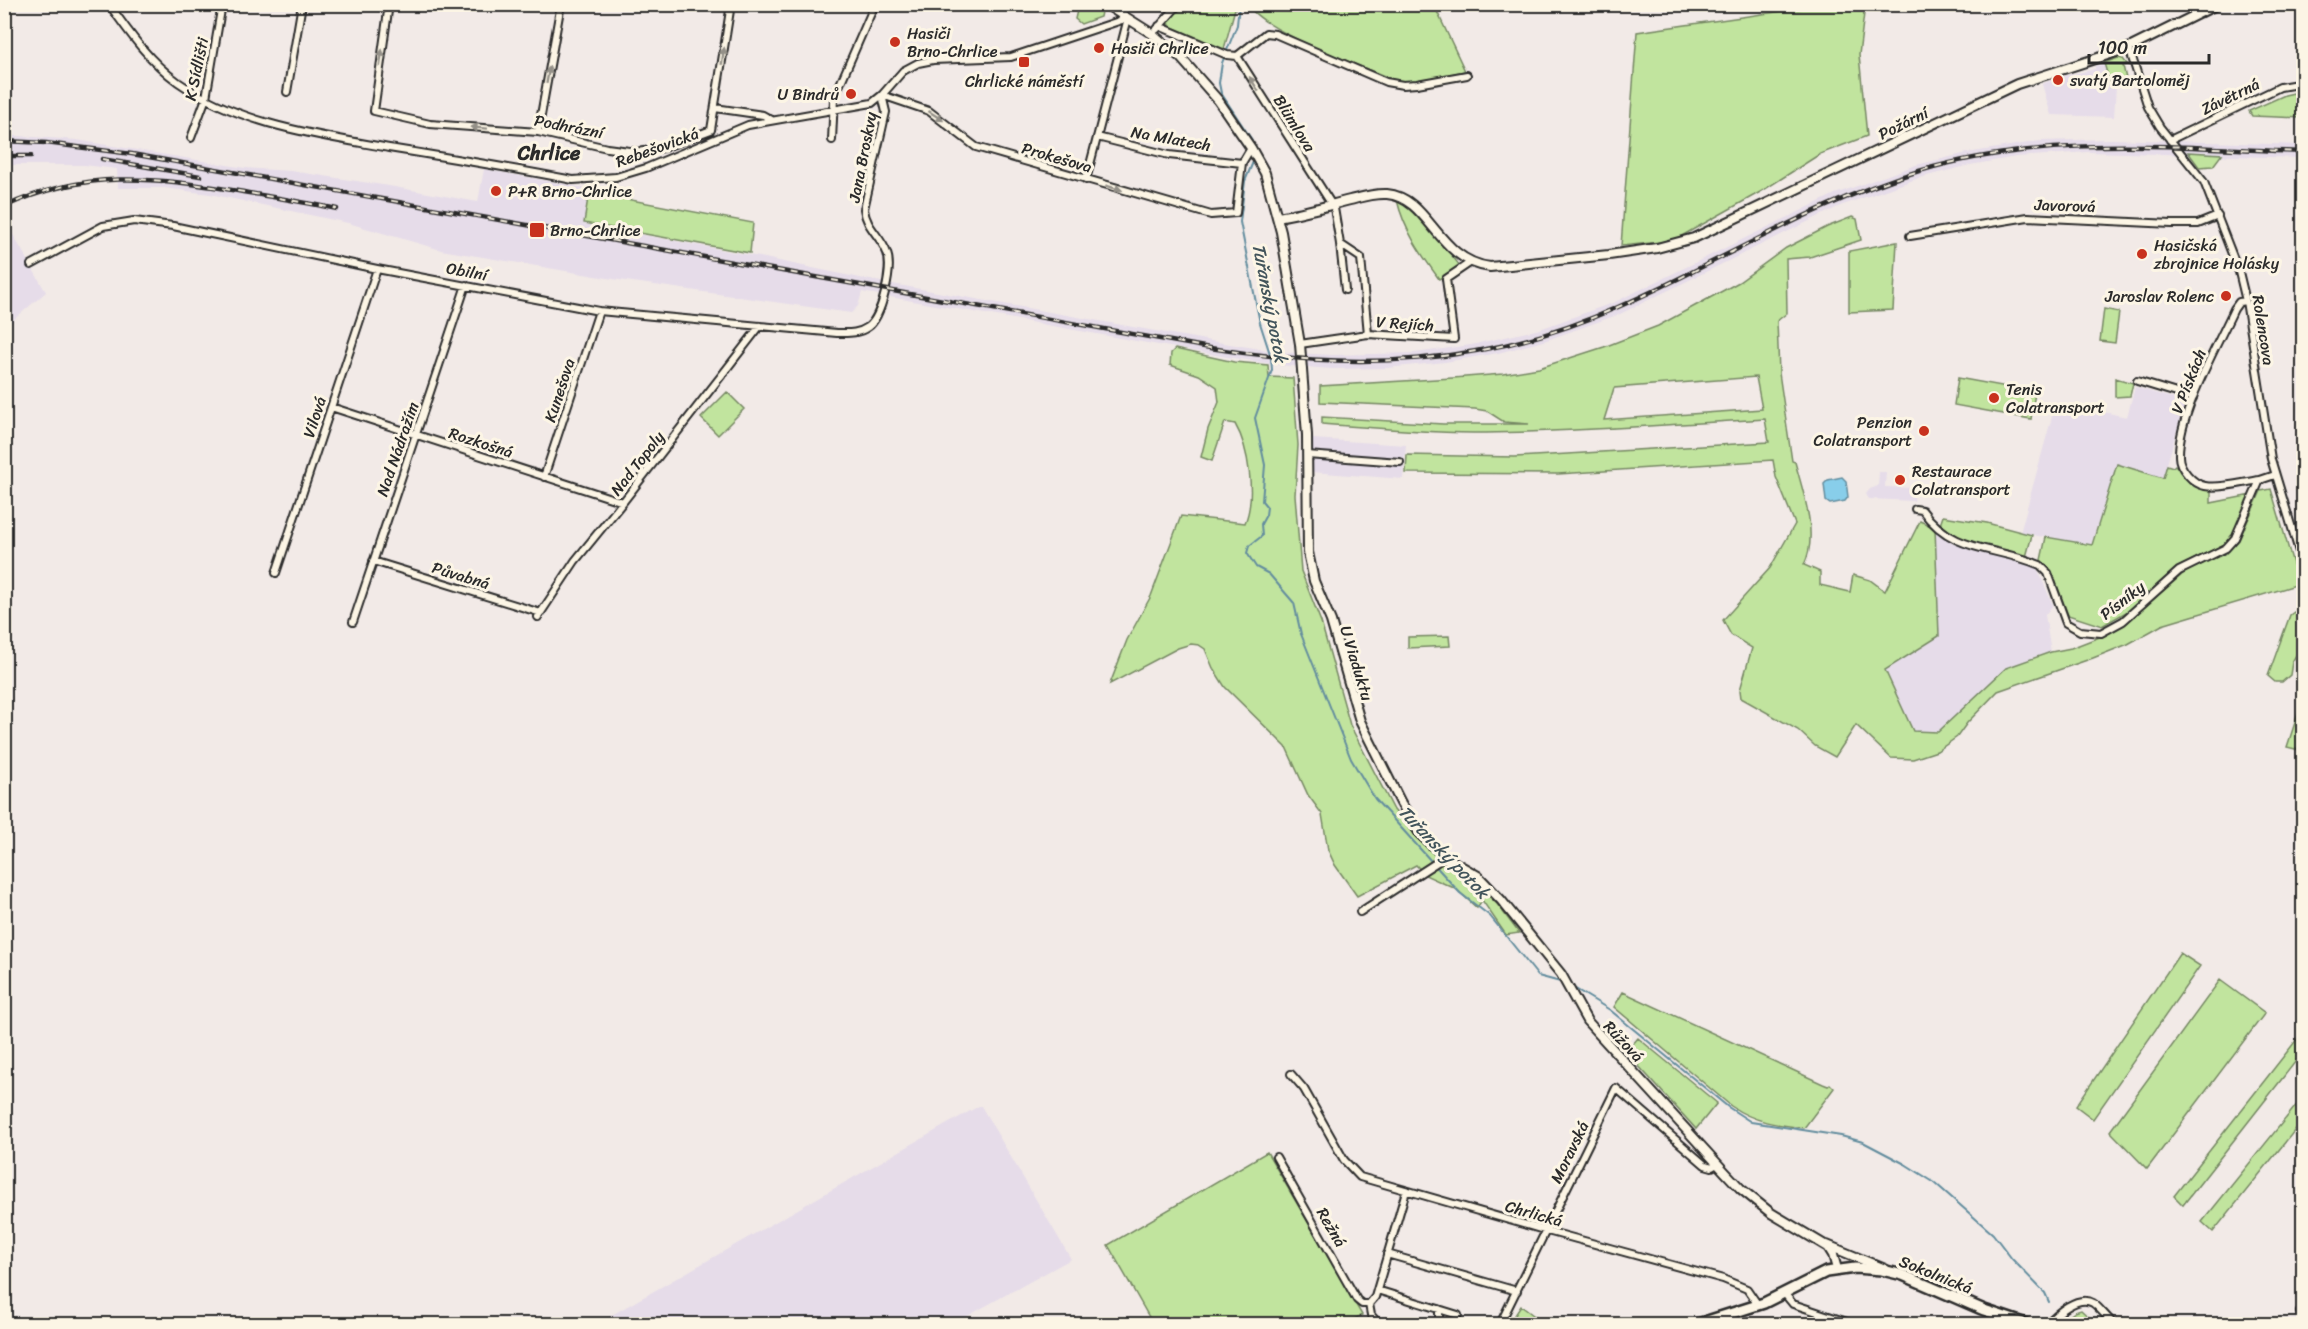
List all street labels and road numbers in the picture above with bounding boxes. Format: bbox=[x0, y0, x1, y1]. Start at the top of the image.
street label: K Sídlišti bbox=[176, 34, 217, 103]
street label: Závětrná bbox=[2196, 70, 2265, 123]
street label: Blümlova bbox=[1265, 89, 1324, 159]
street label: Požární bbox=[1873, 98, 1936, 148]
street label: Podhrázní bbox=[532, 106, 609, 148]
street label: Jana Broskvy bbox=[839, 108, 886, 206]
street label: Na Mlatech bbox=[1129, 117, 1213, 160]
street label: Rebešovická bbox=[612, 119, 703, 176]
street label: Prokešova bbox=[1018, 134, 1095, 181]
street label: Javorová bbox=[2033, 190, 2096, 221]
street label: Obilní bbox=[444, 253, 492, 290]
street label: Rolencova bbox=[2244, 293, 2283, 367]
street label: V Rejích bbox=[1375, 307, 1435, 340]
street label: V Pískách bbox=[2162, 344, 2215, 418]
street label: Kunešova bbox=[536, 354, 583, 426]
street label: Vilová bbox=[294, 393, 335, 442]
street label: Nad Nádražím bbox=[368, 398, 427, 500]
street label: Rozkošná bbox=[445, 418, 517, 466]
street label: Nad Topoly bbox=[603, 424, 673, 502]
street label: Půvabná bbox=[428, 553, 493, 598]
street label: Písníky bbox=[2093, 573, 2152, 628]
street label: U Viaduktu bbox=[1331, 622, 1382, 705]
street label: Růžová bbox=[1596, 1013, 1651, 1069]
street label: Moravská bbox=[1542, 1116, 1597, 1188]
street label: Chrlická bbox=[1502, 1191, 1566, 1235]
street label: Režná bbox=[1308, 1202, 1355, 1253]
street label: Sokolnická bbox=[1895, 1247, 1977, 1302]

